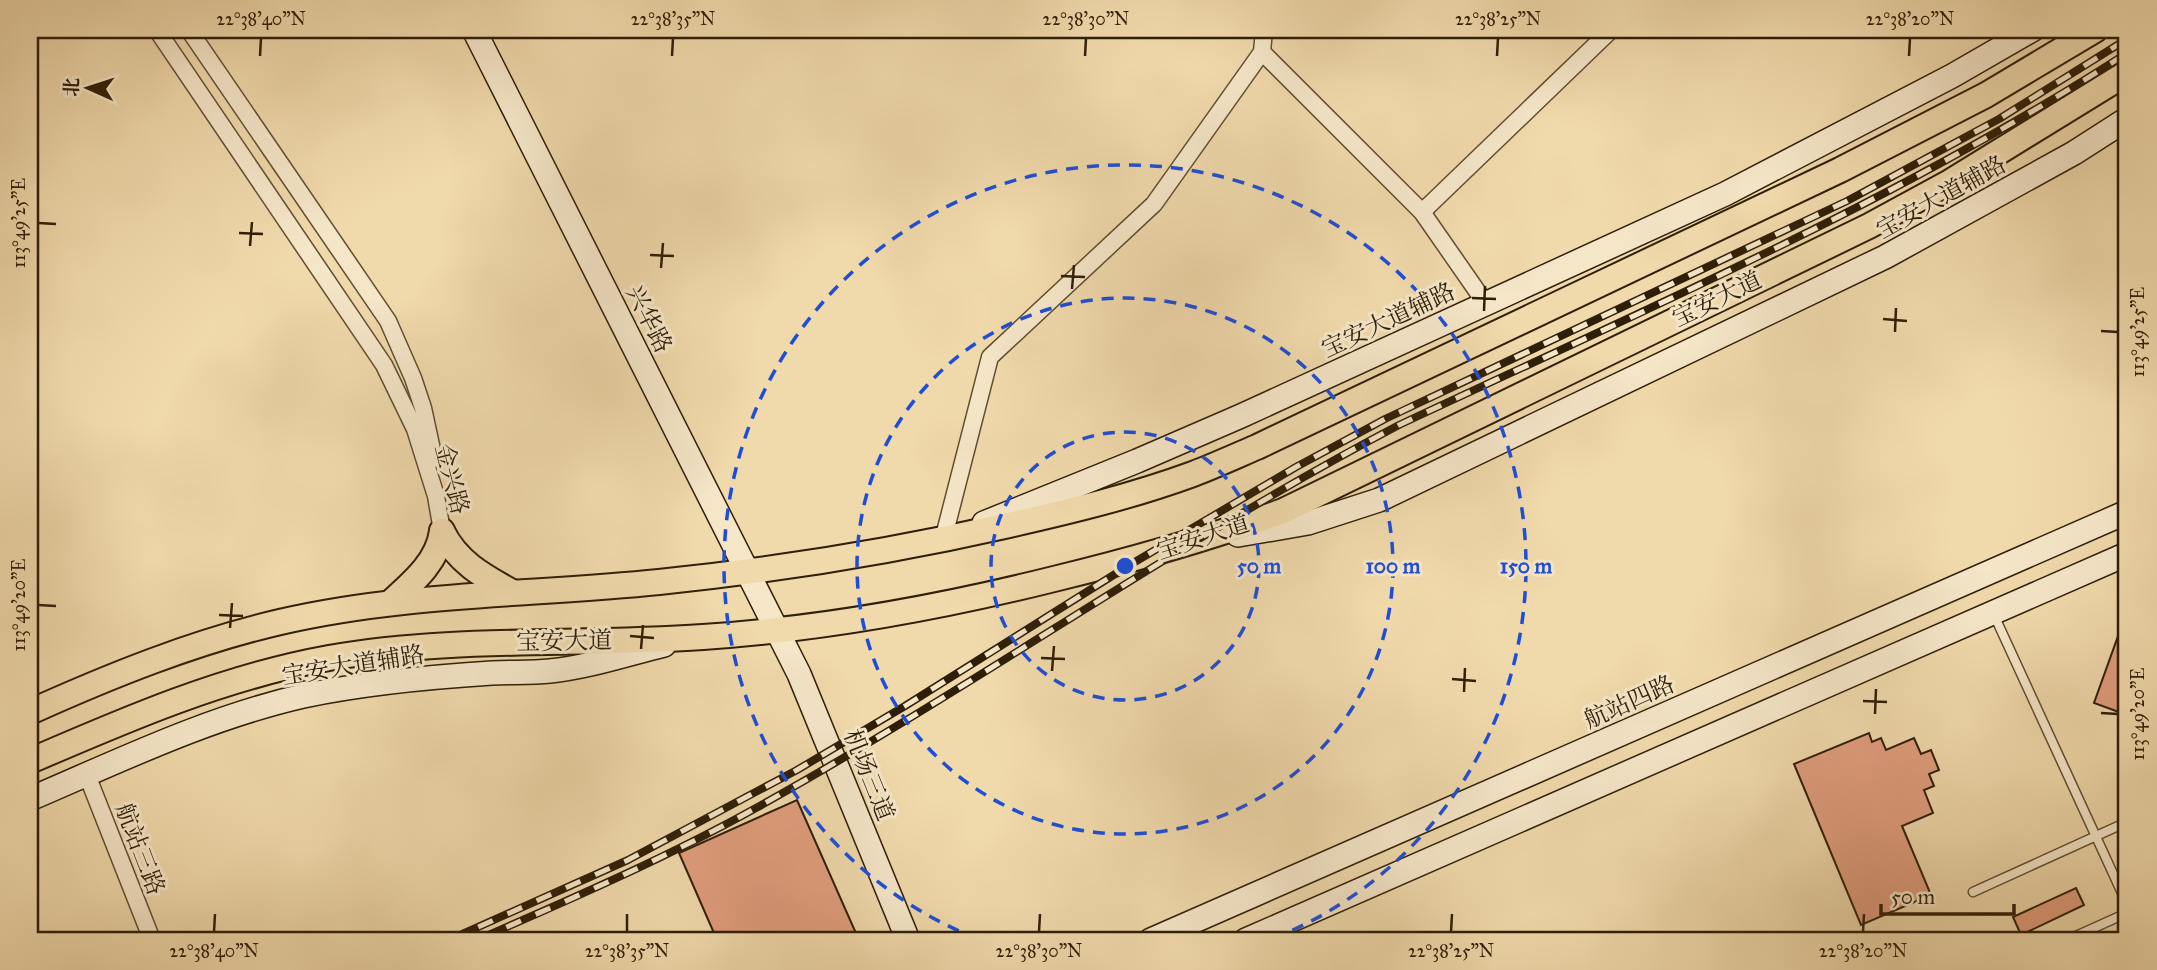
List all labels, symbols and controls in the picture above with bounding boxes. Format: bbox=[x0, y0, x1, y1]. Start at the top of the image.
text: 22°38'40"N bbox=[216, 8, 306, 30]
text: 22°38'35"N bbox=[631, 8, 715, 30]
text: 22°38'30"N bbox=[1043, 8, 1129, 30]
text: 22°38'25"N bbox=[1455, 8, 1541, 30]
text: 22°38'20"N bbox=[1866, 8, 1954, 30]
north arrow bbox=[52, 52, 122, 122]
text: 北 bbox=[60, 77, 84, 97]
street label: 宝安大道辅路 bbox=[1871, 149, 2011, 245]
text: 113°49'25"E bbox=[8, 178, 30, 268]
street label: 宝安大道 bbox=[1667, 264, 1767, 334]
street label: 宝安大道辅路 bbox=[1316, 276, 1460, 364]
street label: 兴华路 bbox=[619, 280, 679, 358]
text: 113°49'25"E bbox=[2127, 287, 2149, 377]
street label: 金兴路 bbox=[429, 440, 475, 518]
street label: 宝安大道 bbox=[1153, 508, 1253, 566]
text: 50 m bbox=[1237, 553, 1281, 579]
text: 100 m bbox=[1366, 553, 1421, 579]
text: 150 m bbox=[1500, 553, 1552, 579]
centre of rings bbox=[1113, 554, 1137, 578]
text: 113°49'20"E bbox=[8, 559, 30, 651]
street label: 宝安大道 bbox=[516, 625, 612, 657]
street label: 宝安大道辅路 bbox=[280, 639, 426, 691]
text: 113°49'20"E bbox=[2127, 668, 2149, 760]
street label: 航站四路 bbox=[1579, 669, 1679, 735]
street label: 机场三道 bbox=[837, 725, 901, 825]
street label: 航站三路 bbox=[109, 799, 171, 899]
scale bar bbox=[1881, 872, 2014, 916]
text: 50 m bbox=[1891, 884, 1936, 910]
text: 22°38'40"N bbox=[169, 940, 259, 962]
text: 22°38'35"N bbox=[585, 940, 669, 962]
text: 22°38'30"N bbox=[996, 940, 1082, 962]
text: 22°38'25"N bbox=[1408, 940, 1494, 962]
text: 22°38'20"N bbox=[1819, 940, 1907, 962]

